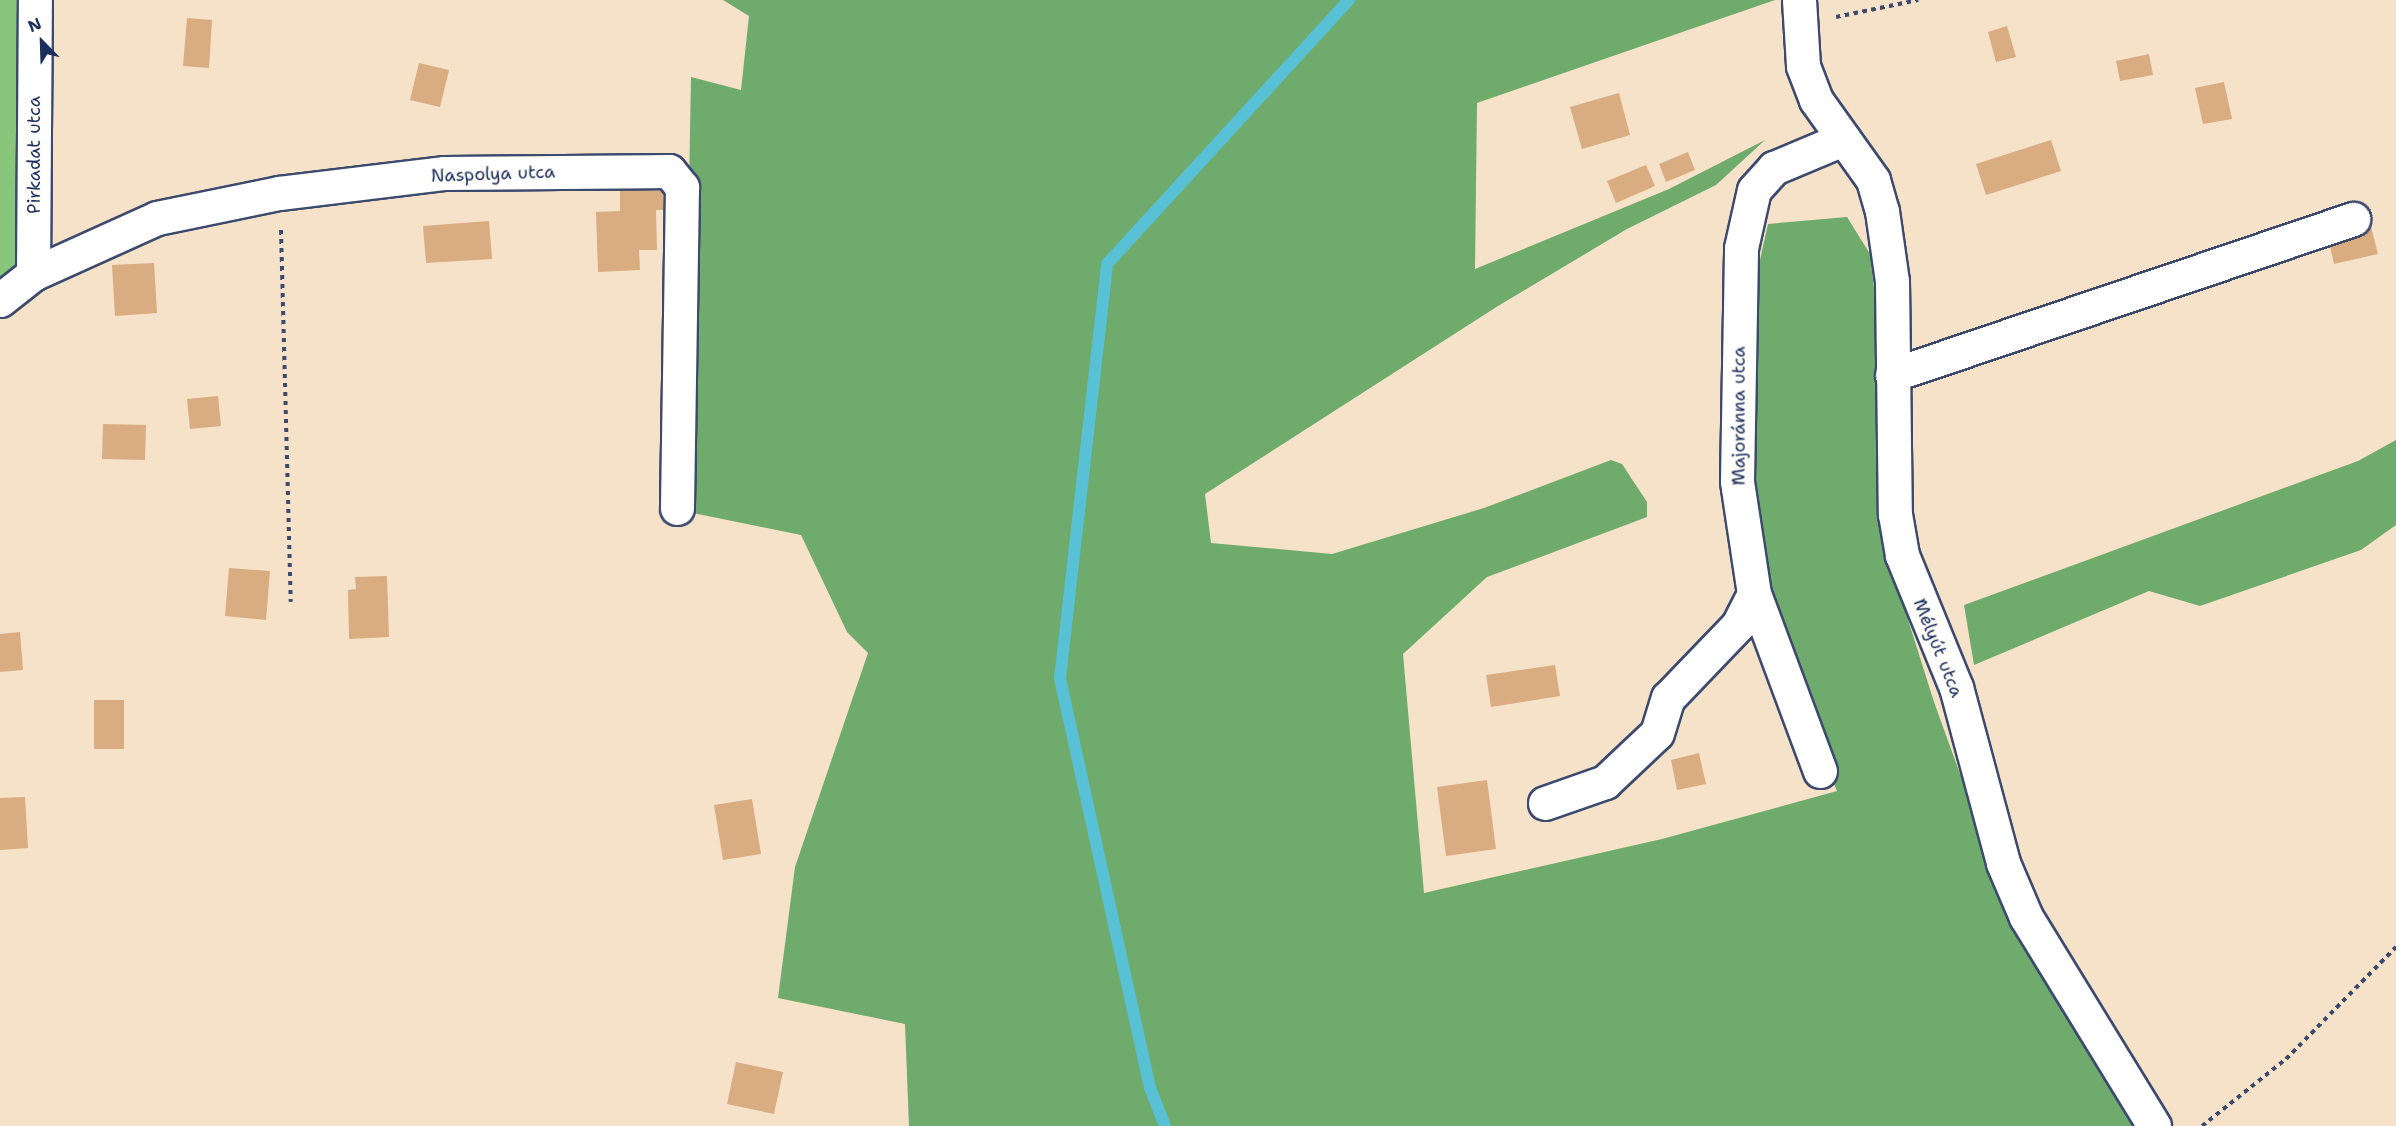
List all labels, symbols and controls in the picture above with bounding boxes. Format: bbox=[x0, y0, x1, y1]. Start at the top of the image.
north arrow bbox=[12, 12, 72, 72]
text: N bbox=[25, 13, 45, 37]
street label: Pirkadat utca bbox=[23, 96, 45, 214]
street label: Naspolya utca bbox=[430, 161, 556, 187]
street label: Majoránna utca bbox=[1728, 346, 1750, 486]
street label: Mélyút utca bbox=[1908, 596, 1968, 700]

